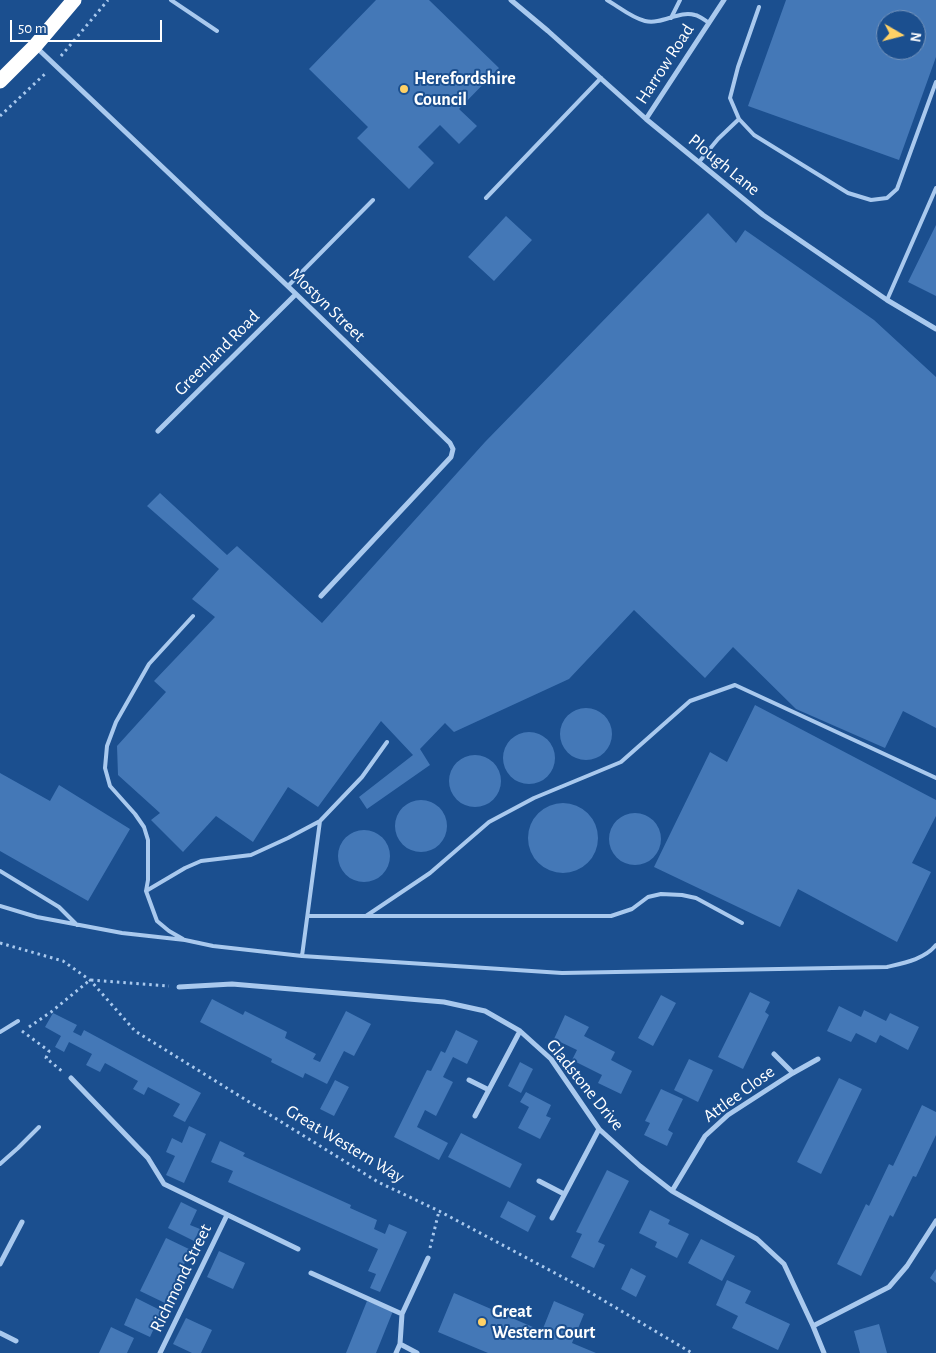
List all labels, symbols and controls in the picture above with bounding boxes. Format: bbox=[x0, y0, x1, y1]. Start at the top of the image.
scale bar bbox=[12, 10, 165, 42]
north arrow bbox=[876, 10, 926, 60]
street label: Harrow Road bbox=[631, 20, 699, 108]
text: 50 m bbox=[18, 21, 47, 36]
text: N bbox=[907, 31, 922, 43]
place label: Herefordshire Council bbox=[414, 68, 516, 110]
marker: Herefordshire Council bbox=[398, 83, 410, 95]
street label: Plough Lane bbox=[684, 130, 764, 200]
street label: Mostyn Street bbox=[284, 263, 370, 347]
street label: Greenland Road bbox=[170, 306, 264, 400]
street label: Gladstone Drive bbox=[542, 1035, 628, 1135]
street label: Attlee Close bbox=[699, 1061, 779, 1127]
street label: Great Western Way bbox=[282, 1100, 408, 1188]
street label: Richmond Street bbox=[146, 1220, 216, 1336]
place label: Great Western Court bbox=[492, 1301, 595, 1344]
marker: Great Western Court bbox=[476, 1316, 488, 1328]

